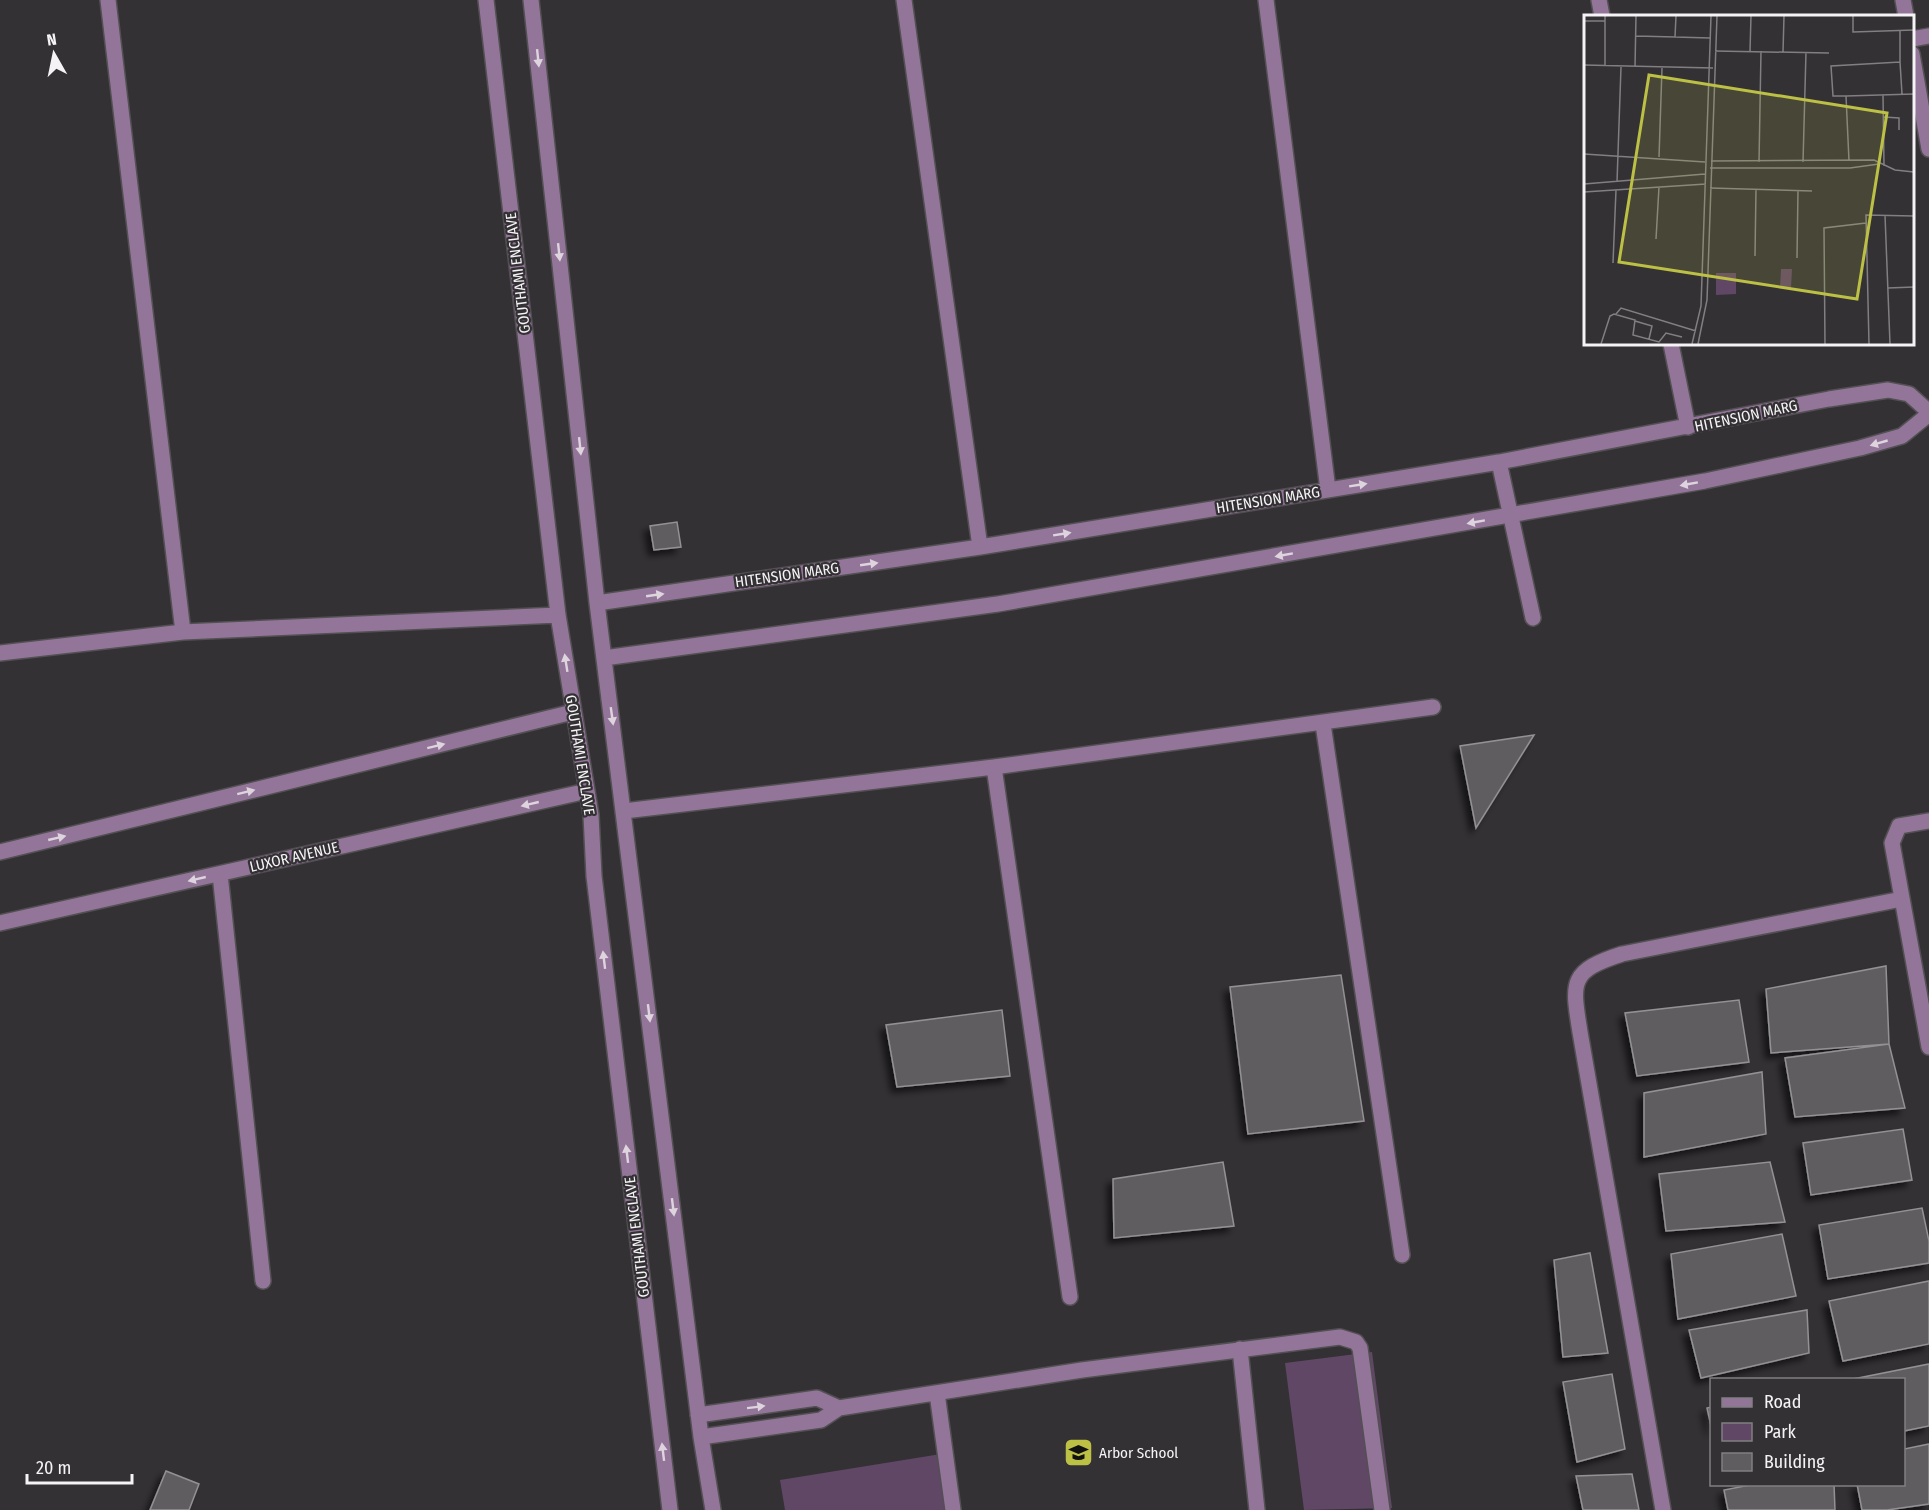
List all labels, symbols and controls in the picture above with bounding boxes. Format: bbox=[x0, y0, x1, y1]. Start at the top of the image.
inset map bbox=[1584, 15, 1914, 345]
north arrow bbox=[24, 24, 84, 84]
text: N bbox=[46, 30, 58, 50]
one-way arrow bbox=[533, 49, 543, 68]
street label: GOUTHAMI ENCLAVE bbox=[502, 212, 534, 334]
one-way arrow bbox=[554, 243, 564, 262]
street label: HITENSION MARG bbox=[1693, 396, 1799, 436]
one-way arrow bbox=[575, 436, 585, 455]
one-way arrow bbox=[1870, 439, 1888, 448]
one-way arrow bbox=[1679, 480, 1698, 489]
one-way arrow bbox=[1348, 481, 1367, 490]
street label: HITENSION MARG bbox=[1215, 483, 1321, 517]
one-way arrow bbox=[1466, 518, 1485, 527]
one-way arrow bbox=[1052, 529, 1071, 538]
one-way arrow bbox=[1274, 551, 1293, 560]
street label: HITENSION MARG bbox=[734, 559, 840, 591]
one-way arrow bbox=[859, 559, 878, 568]
one-way arrow bbox=[646, 590, 665, 599]
one-way arrow bbox=[561, 654, 570, 673]
street label: GOUTHAMI ENCLAVE bbox=[562, 694, 598, 816]
one-way arrow bbox=[607, 706, 616, 725]
one-way arrow bbox=[427, 740, 445, 750]
one-way arrow bbox=[237, 787, 256, 797]
one-way arrow bbox=[520, 800, 539, 809]
one-way arrow bbox=[48, 833, 66, 843]
street label: LUXOR AVENUE bbox=[248, 838, 340, 876]
one-way arrow bbox=[187, 875, 206, 885]
one-way arrow bbox=[599, 951, 609, 970]
one-way arrow bbox=[644, 1004, 654, 1023]
one-way arrow bbox=[622, 1144, 632, 1163]
street label: GOUTHAMI ENCLAVE bbox=[621, 1176, 653, 1298]
one-way arrow bbox=[668, 1197, 678, 1216]
legend bbox=[1710, 1378, 1905, 1486]
text: Road bbox=[1764, 1391, 1801, 1413]
one-way arrow bbox=[747, 1403, 766, 1412]
text: Park bbox=[1764, 1421, 1797, 1443]
school or university icon: Arbor School bbox=[1062, 1437, 1094, 1469]
one-way arrow bbox=[658, 1442, 668, 1461]
place label: Arbor School bbox=[1099, 1444, 1178, 1462]
scale bar bbox=[27, 1447, 132, 1485]
text: Building bbox=[1764, 1451, 1825, 1473]
text: 20 m bbox=[36, 1457, 71, 1479]

